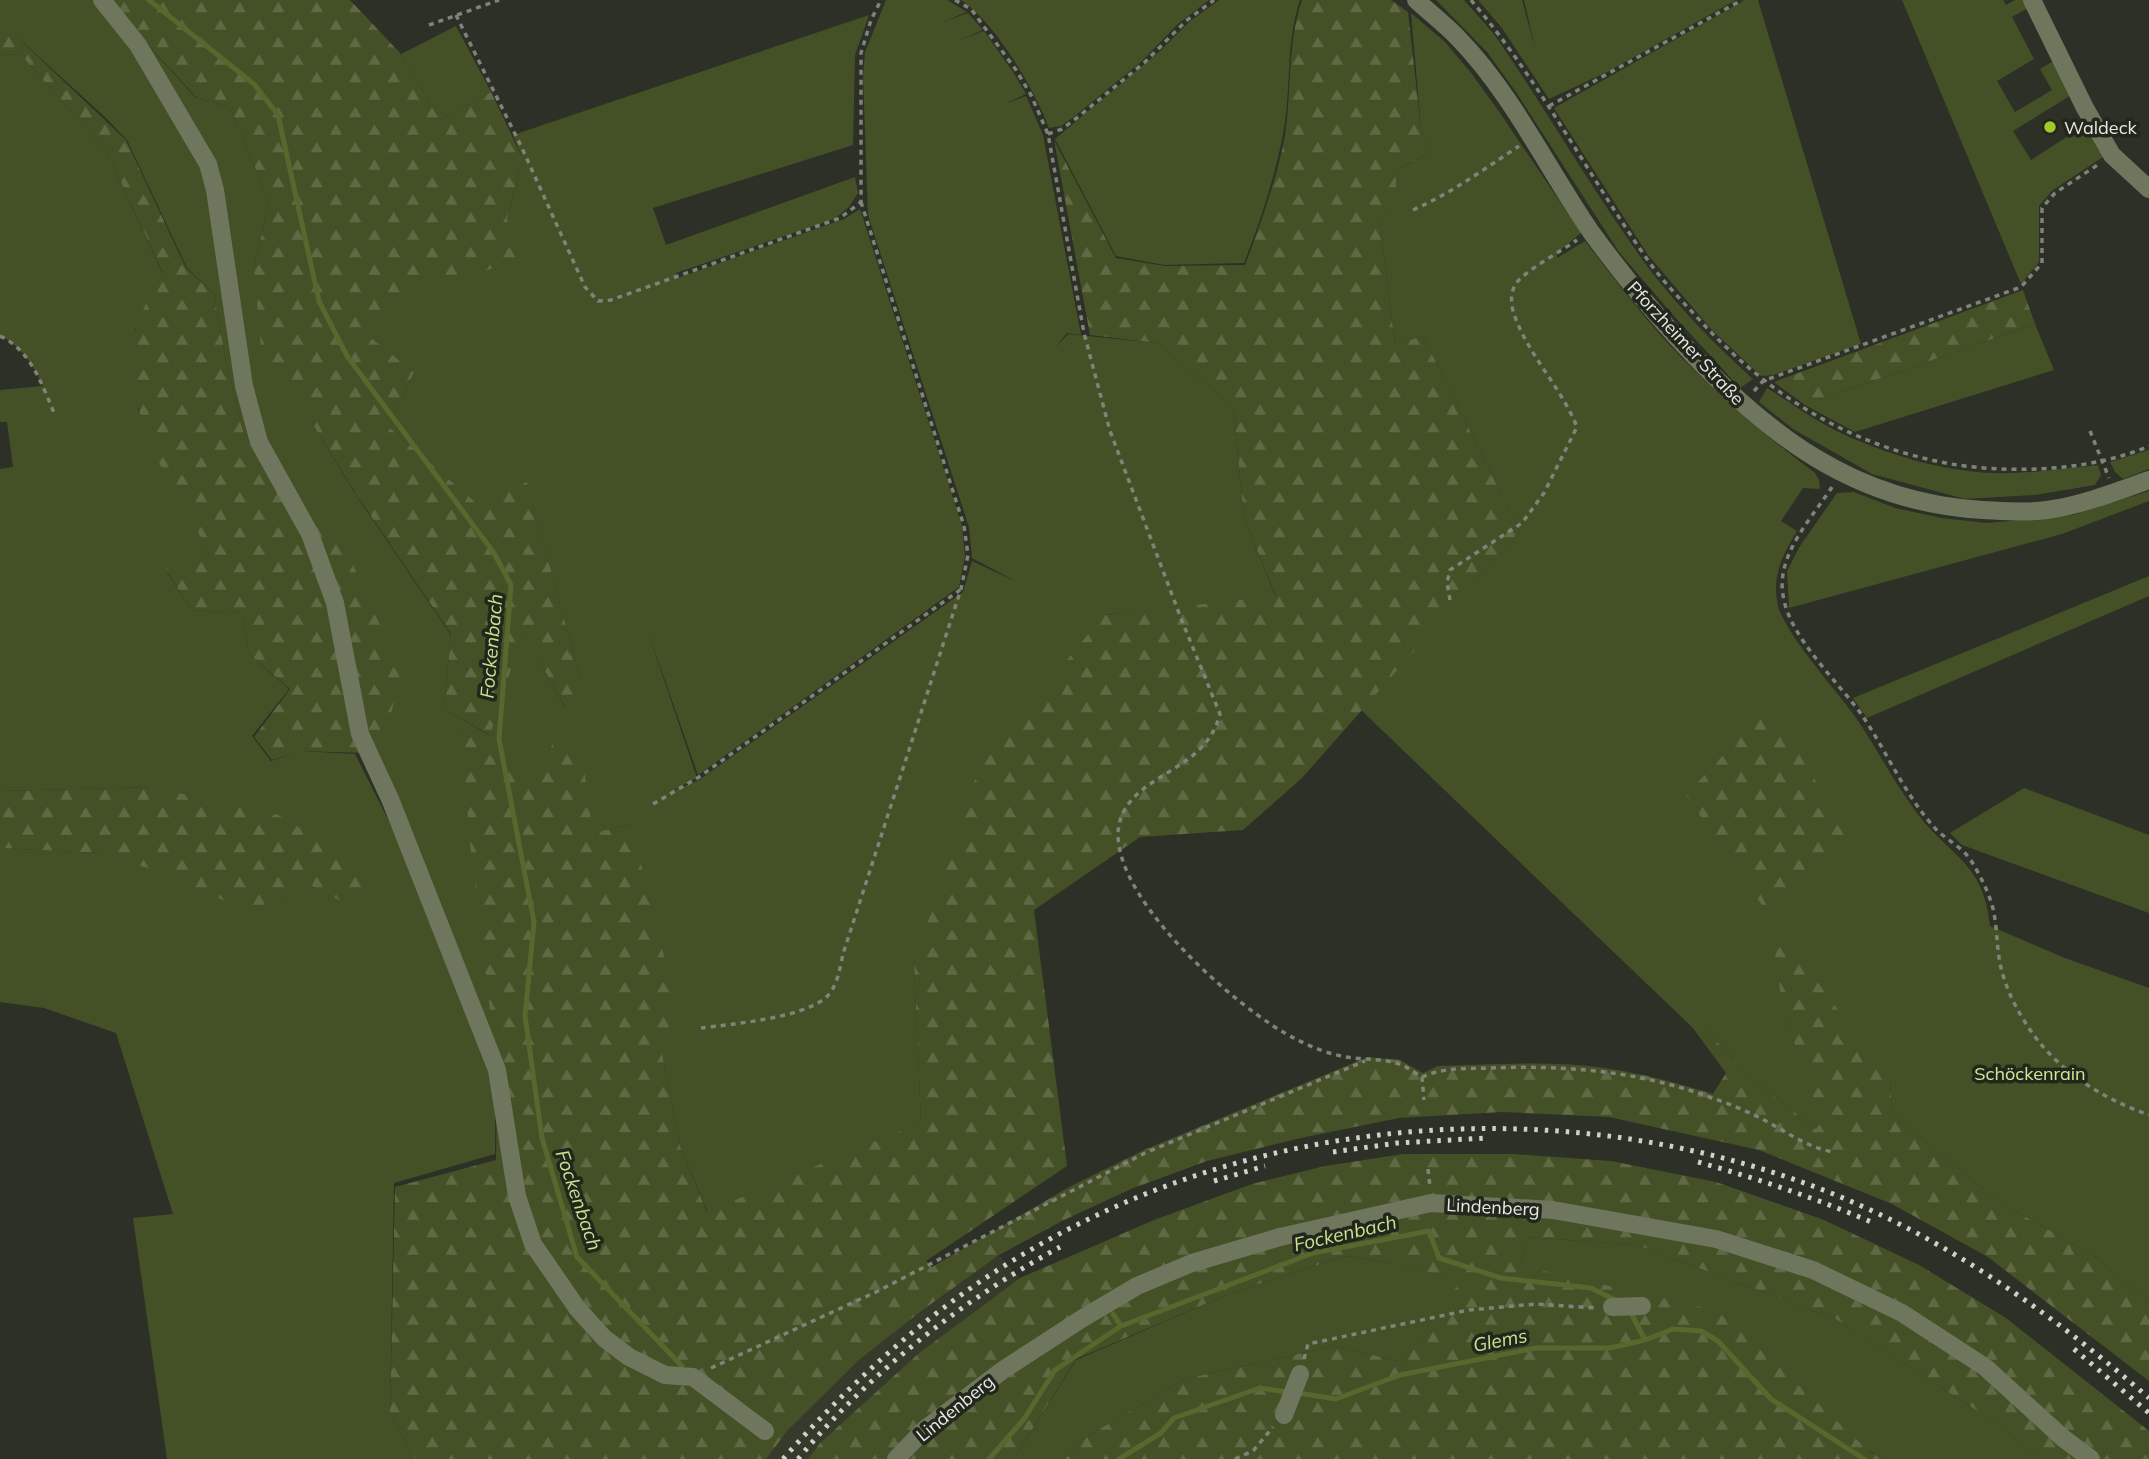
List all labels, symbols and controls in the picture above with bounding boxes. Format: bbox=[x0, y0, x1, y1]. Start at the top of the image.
place label: Waldeck bbox=[2064, 116, 2138, 139]
marker: Waldeck bbox=[2042, 119, 2058, 135]
street label: Pforzheimer Straße bbox=[1623, 276, 1749, 410]
water label: Fockenbach bbox=[474, 593, 508, 699]
park label: Schöckenrain bbox=[1974, 1062, 2086, 1085]
water label: Fockenbach bbox=[551, 1146, 607, 1254]
street label: Lindenberg bbox=[1446, 1193, 1540, 1221]
water label: Fockenbach bbox=[1291, 1210, 1399, 1256]
water label: Glems bbox=[1471, 1323, 1529, 1357]
street label: Lindenberg bbox=[911, 1370, 999, 1446]

